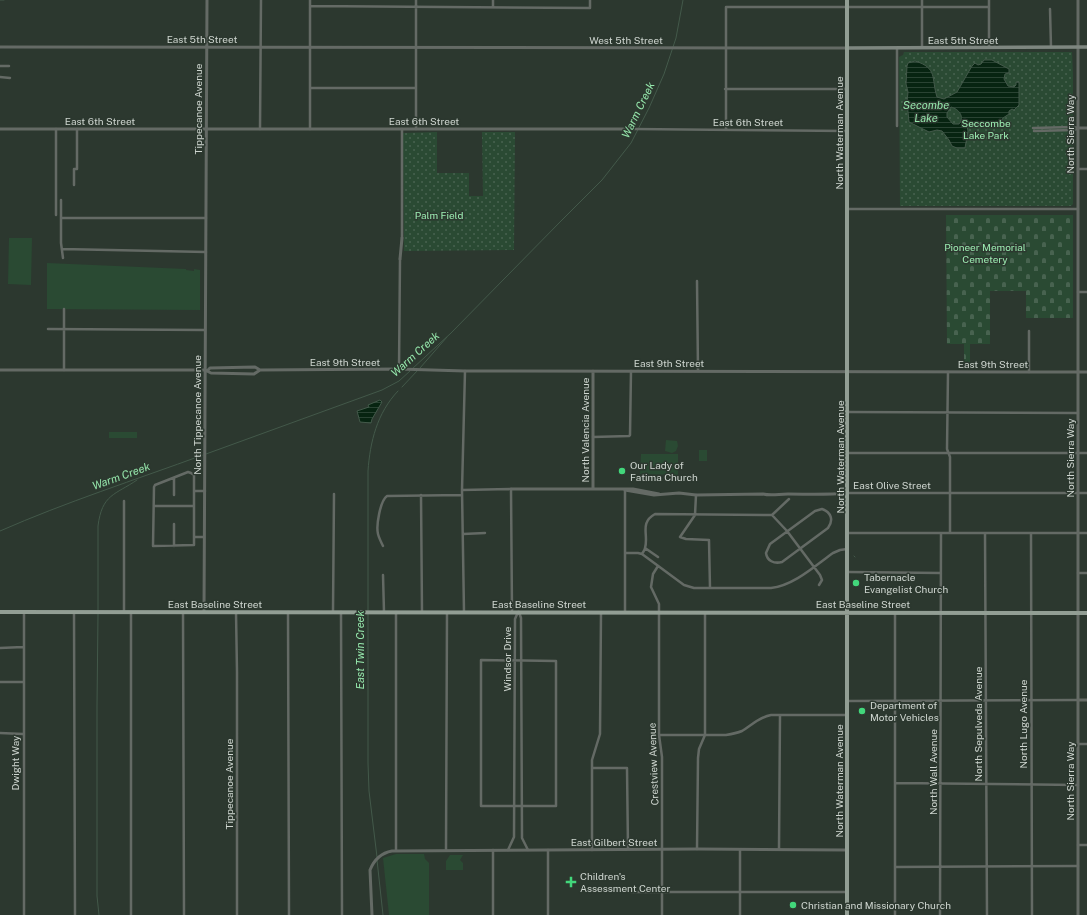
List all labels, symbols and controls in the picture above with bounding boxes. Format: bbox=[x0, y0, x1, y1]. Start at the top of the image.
street label: East 5th Street bbox=[167, 33, 237, 45]
street label: West 5th Street bbox=[589, 34, 663, 46]
street label: East 5th Street bbox=[928, 34, 998, 46]
street label: Tippecanoe Avenue bbox=[192, 63, 204, 154]
street label: North Waterman Avenue bbox=[833, 76, 845, 190]
water label: Warm Creek bbox=[619, 80, 657, 140]
street label: North Sierra Way bbox=[1064, 94, 1076, 174]
water label: Secombe Lake bbox=[903, 99, 949, 124]
street label: East 6th Street bbox=[65, 115, 135, 127]
street label: East 6th Street bbox=[389, 115, 459, 127]
street label: East 6th Street bbox=[713, 116, 783, 128]
park label: Seccombe Lake Park bbox=[961, 117, 1011, 141]
park label: Palm Field bbox=[415, 209, 463, 221]
park label: Pioneer Memorial Cemetery bbox=[944, 241, 1026, 265]
water label: Warm Creek bbox=[388, 329, 442, 379]
street label: North Tippecanoe Avenue bbox=[191, 355, 203, 475]
street label: East 9th Street bbox=[310, 356, 380, 368]
street label: East 9th Street bbox=[634, 357, 704, 369]
street label: East 9th Street bbox=[958, 358, 1028, 370]
street label: North Valencia Avenue bbox=[579, 377, 591, 482]
street label: North Waterman Avenue bbox=[834, 400, 846, 514]
street label: North Sierra Way bbox=[1064, 418, 1076, 498]
place label: Our Lady of Fatima Church bbox=[630, 459, 698, 483]
water label: Warm Creek bbox=[90, 460, 152, 492]
marker: Our Lady of Fatima Church bbox=[617, 466, 627, 476]
street label: East Olive Street bbox=[853, 479, 931, 491]
place label: Tabernacle Evangelist Church bbox=[864, 571, 948, 595]
marker: Tabernacle Evangelist Church bbox=[851, 578, 861, 588]
street label: East Baseline Street bbox=[168, 598, 262, 610]
street label: East Baseline Street bbox=[492, 598, 586, 610]
street label: East Baseline Street bbox=[816, 598, 910, 610]
water label: East Twin Creek bbox=[354, 610, 366, 690]
street label: Windsor Drive bbox=[501, 626, 513, 691]
street label: North Sepulveda Avenue bbox=[972, 666, 984, 781]
street label: North Lugo Avenue bbox=[1017, 679, 1029, 768]
place label: Department of Motor Vehicles bbox=[870, 699, 939, 723]
marker: Department of Motor Vehicles bbox=[857, 706, 867, 716]
street label: Crestview Avenue bbox=[646, 722, 660, 806]
street label: North Waterman Avenue bbox=[833, 724, 845, 838]
street label: North Wall Avenue bbox=[927, 729, 939, 815]
street label: Dwight Way bbox=[9, 735, 21, 790]
street label: Tippecanoe Avenue bbox=[223, 738, 235, 829]
street label: North Sierra Way bbox=[1064, 741, 1076, 821]
street label: East Gilbert Street bbox=[571, 836, 657, 848]
place label: Children's Assessment Center bbox=[580, 870, 670, 894]
marker: Children's Assessment Center bbox=[565, 876, 577, 888]
place label: Christian and Missionary Church bbox=[801, 899, 951, 911]
marker: Christian and Missionary Church bbox=[788, 900, 798, 910]

